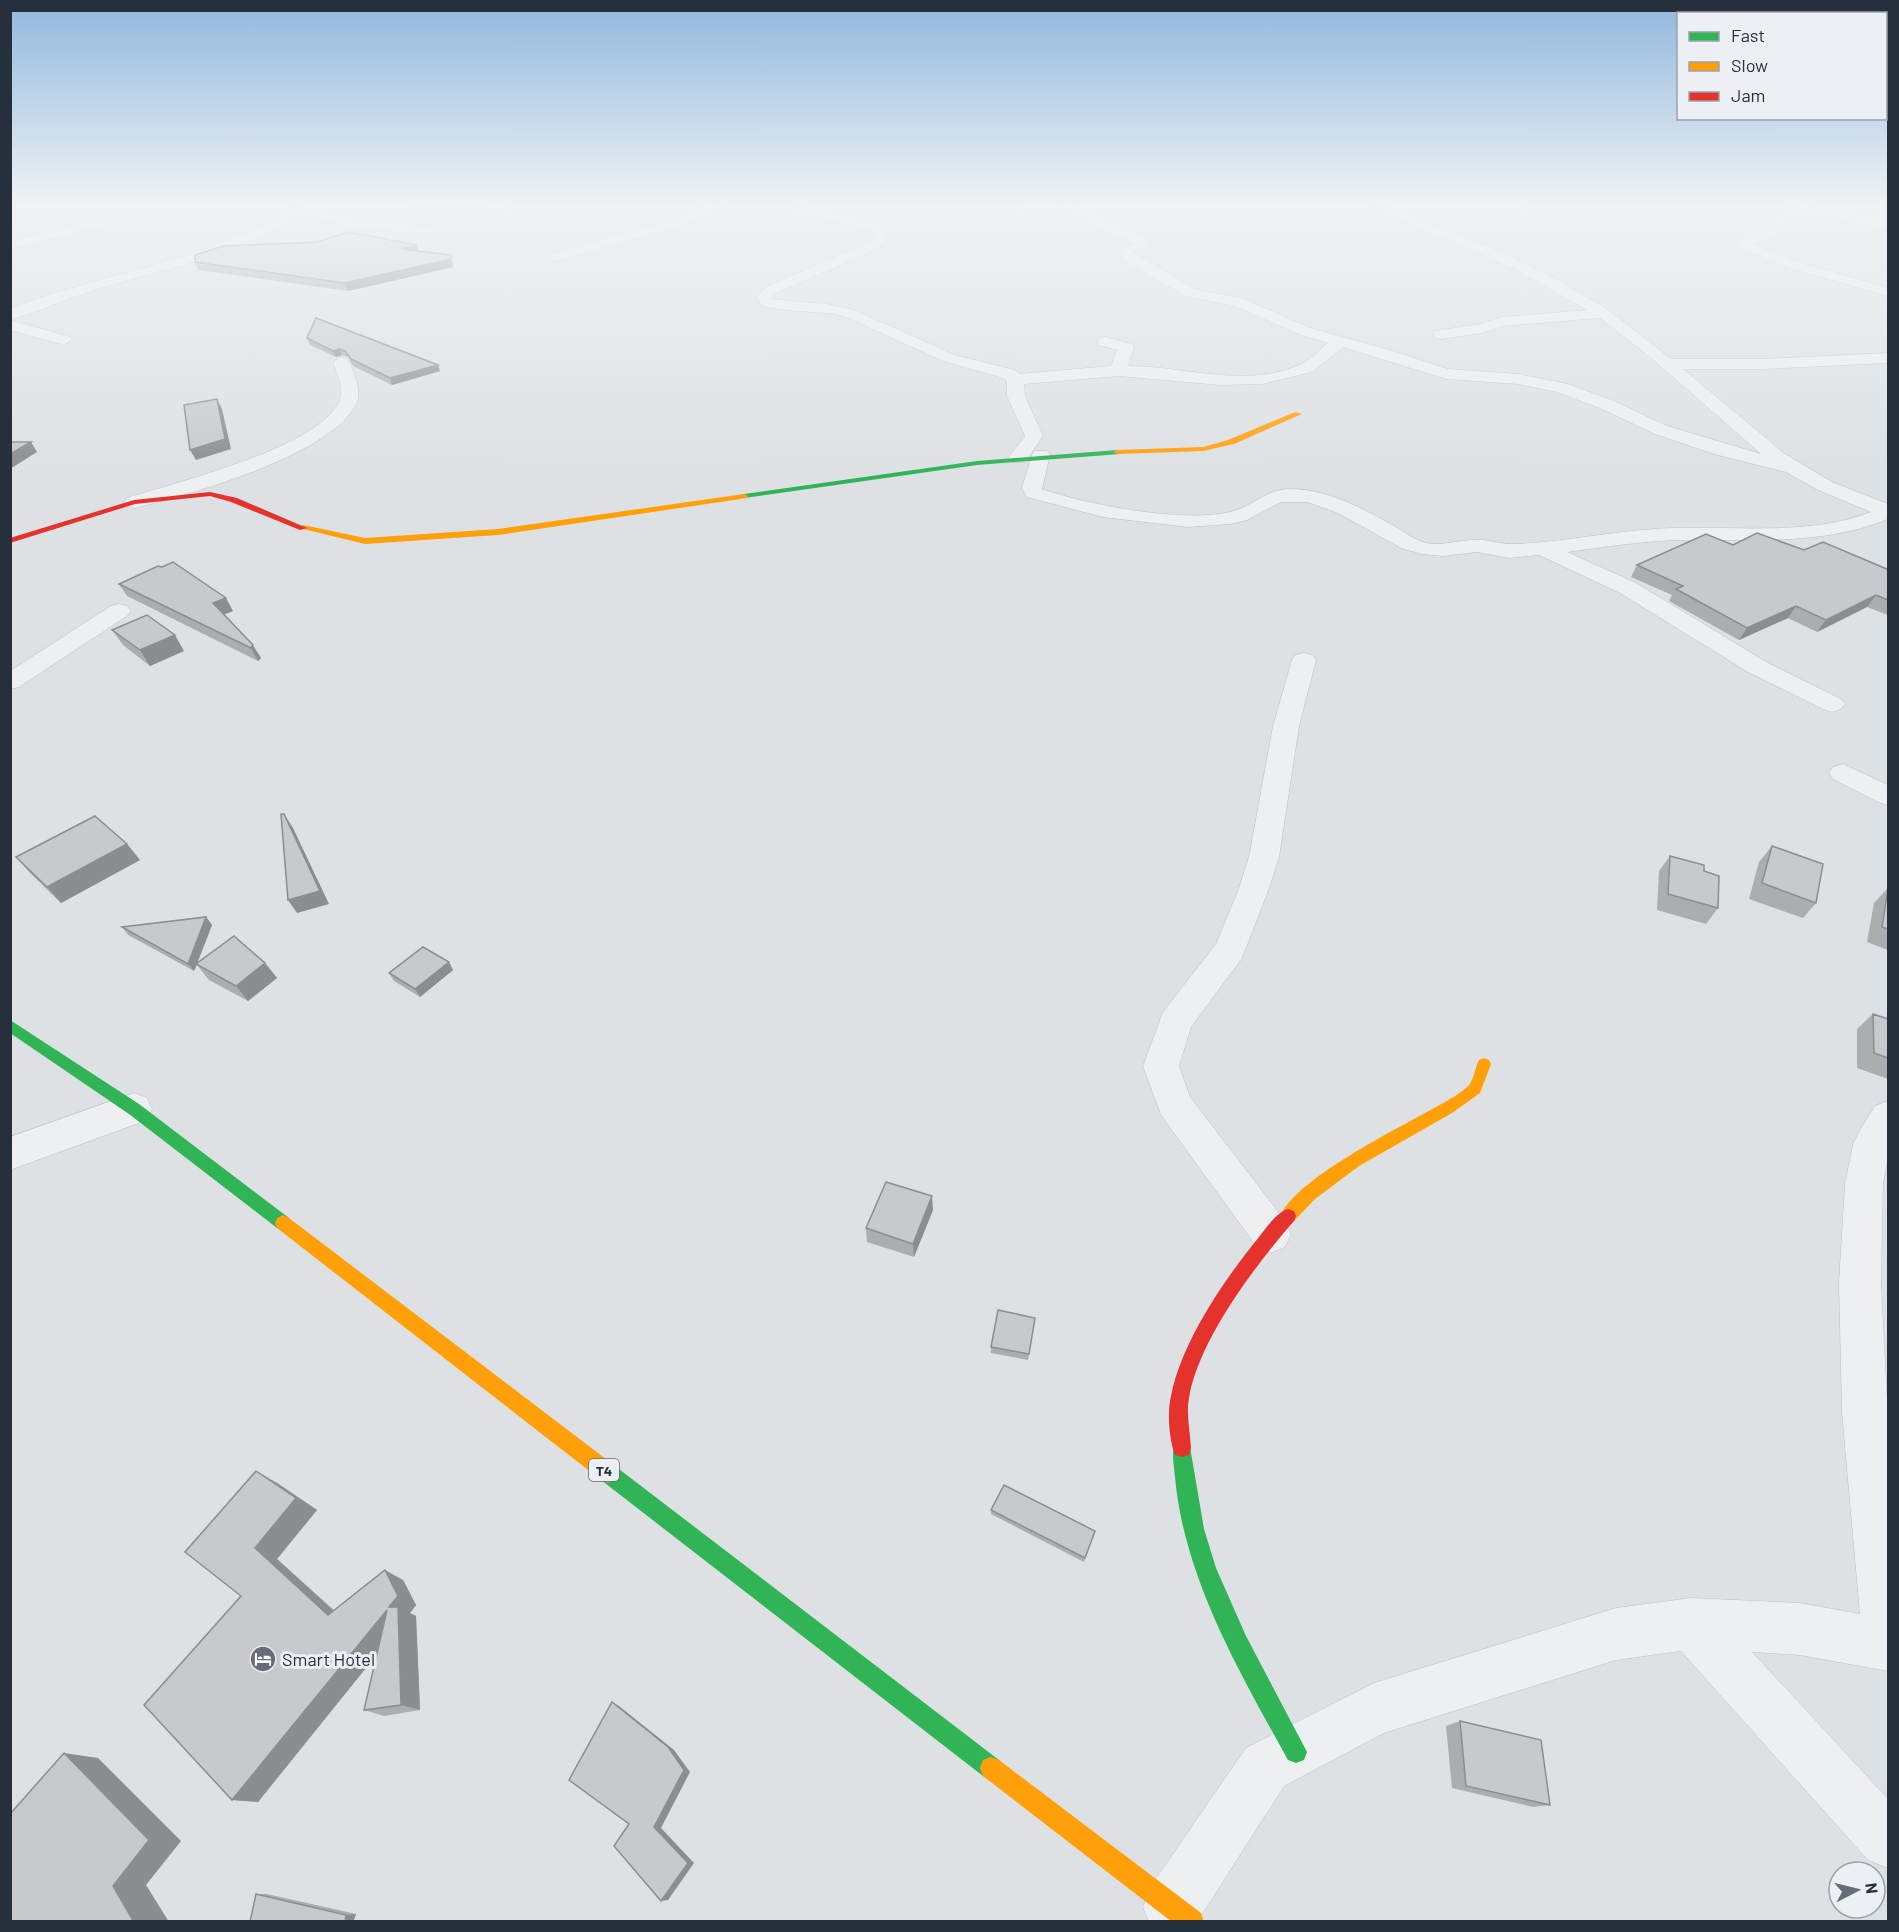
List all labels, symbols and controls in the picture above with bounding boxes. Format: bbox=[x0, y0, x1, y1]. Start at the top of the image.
legend bbox=[1677, 12, 1887, 120]
text: Fast bbox=[1731, 24, 1765, 46]
text: Slow bbox=[1731, 54, 1768, 76]
text: Jam bbox=[1731, 84, 1765, 106]
road number: T4 bbox=[589, 1459, 619, 1481]
hotel icon: Smart Hotel bbox=[248, 1644, 278, 1674]
place label: Smart Hotel bbox=[282, 1648, 375, 1670]
north arrow bbox=[1827, 1860, 1887, 1920]
text: N bbox=[1862, 1882, 1882, 1895]

